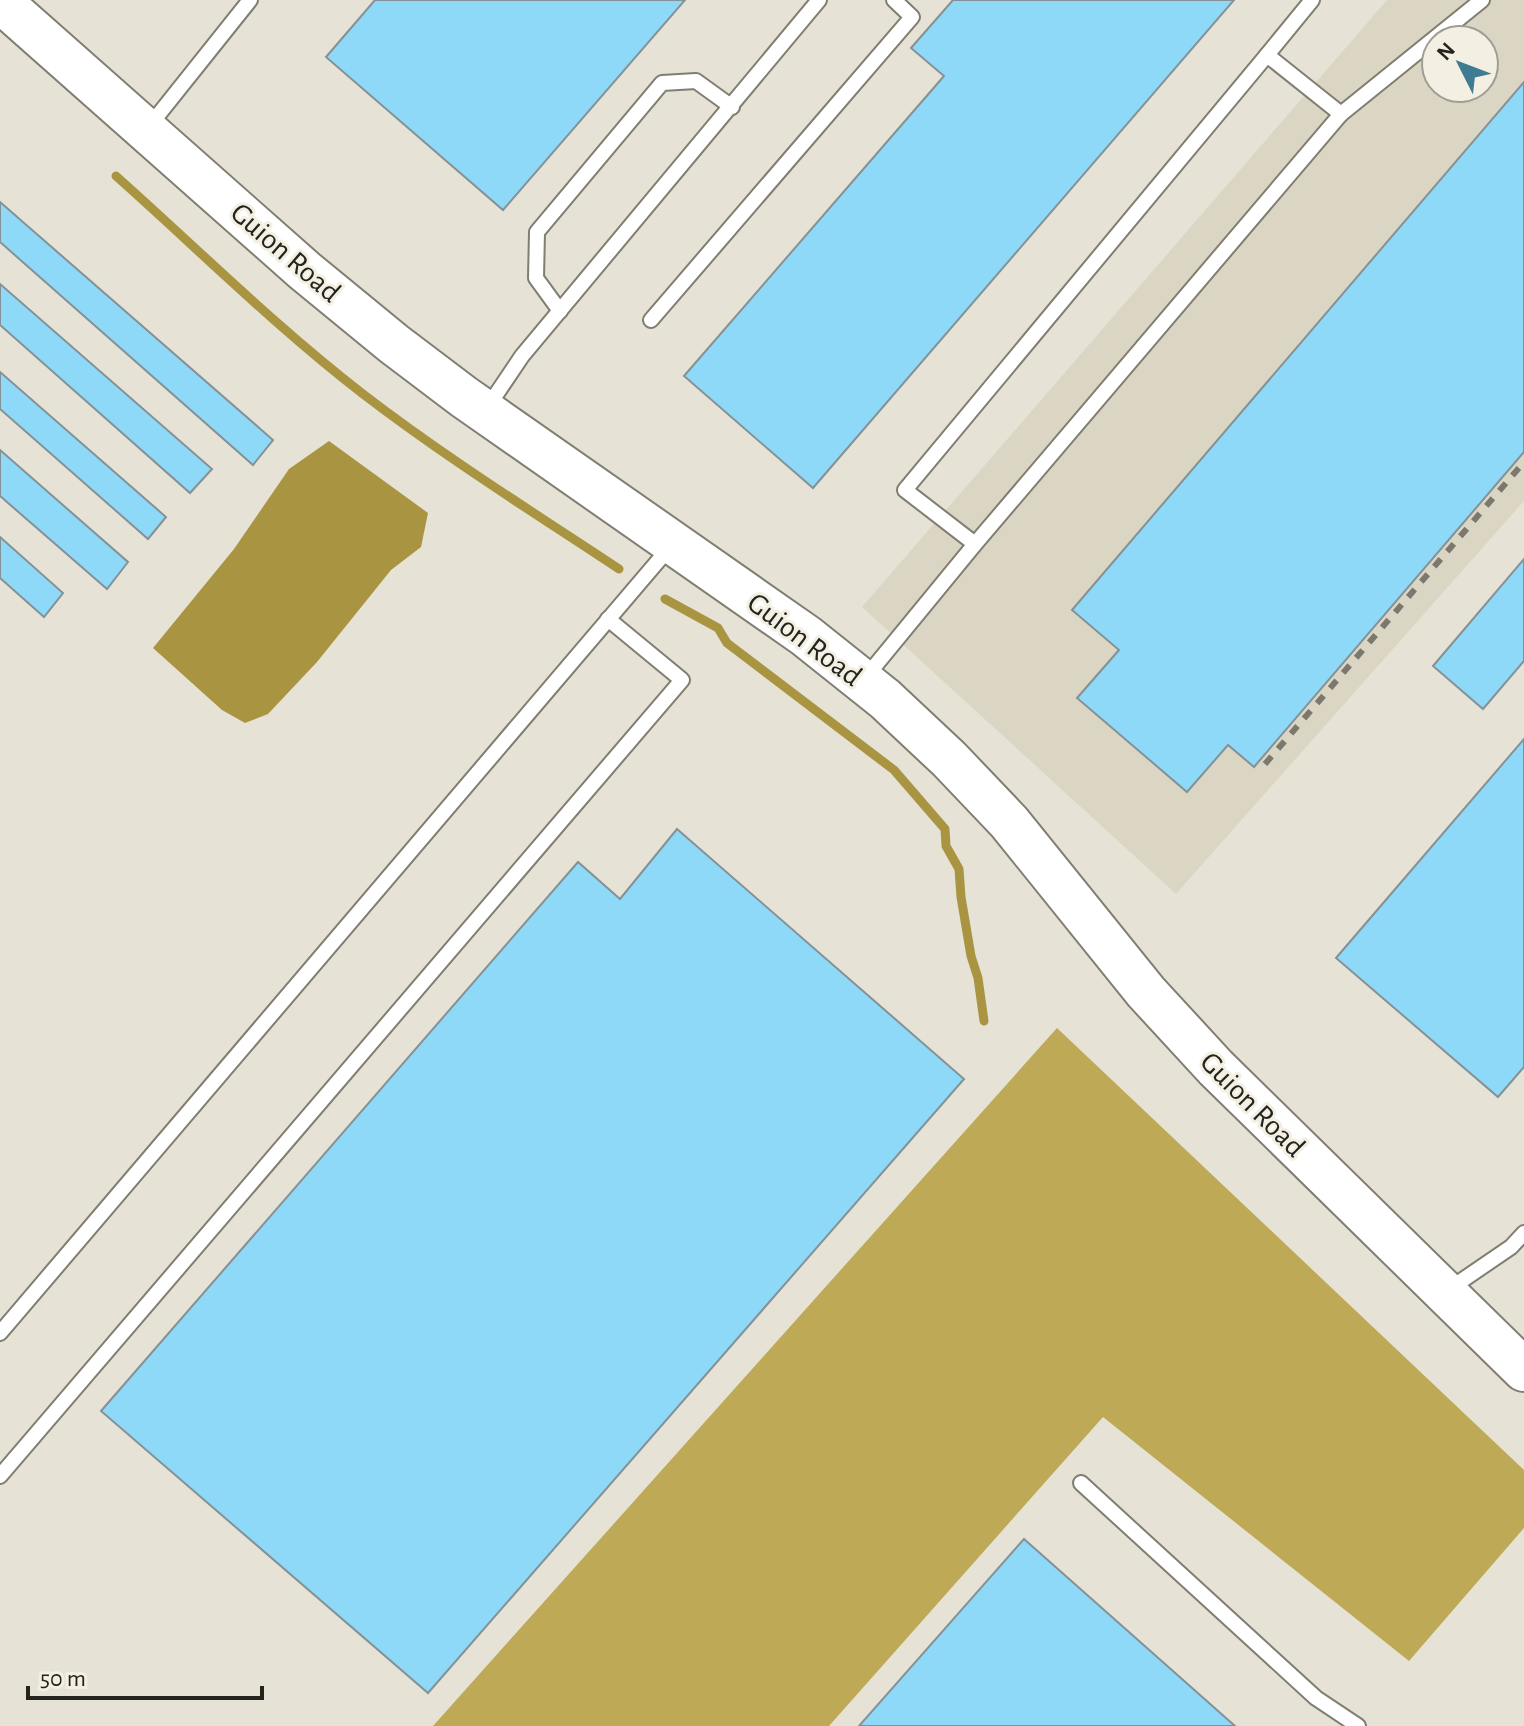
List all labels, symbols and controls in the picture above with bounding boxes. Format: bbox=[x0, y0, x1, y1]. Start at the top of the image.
north arrow bbox=[1420, 24, 1500, 104]
text: N bbox=[1433, 38, 1459, 64]
street label: Guion Road bbox=[225, 197, 346, 308]
street label: Guion Road bbox=[742, 587, 867, 692]
street label: Guion Road bbox=[1194, 1047, 1310, 1163]
scale bar bbox=[28, 1650, 262, 1700]
text: 50 m bbox=[40, 1667, 86, 1691]

